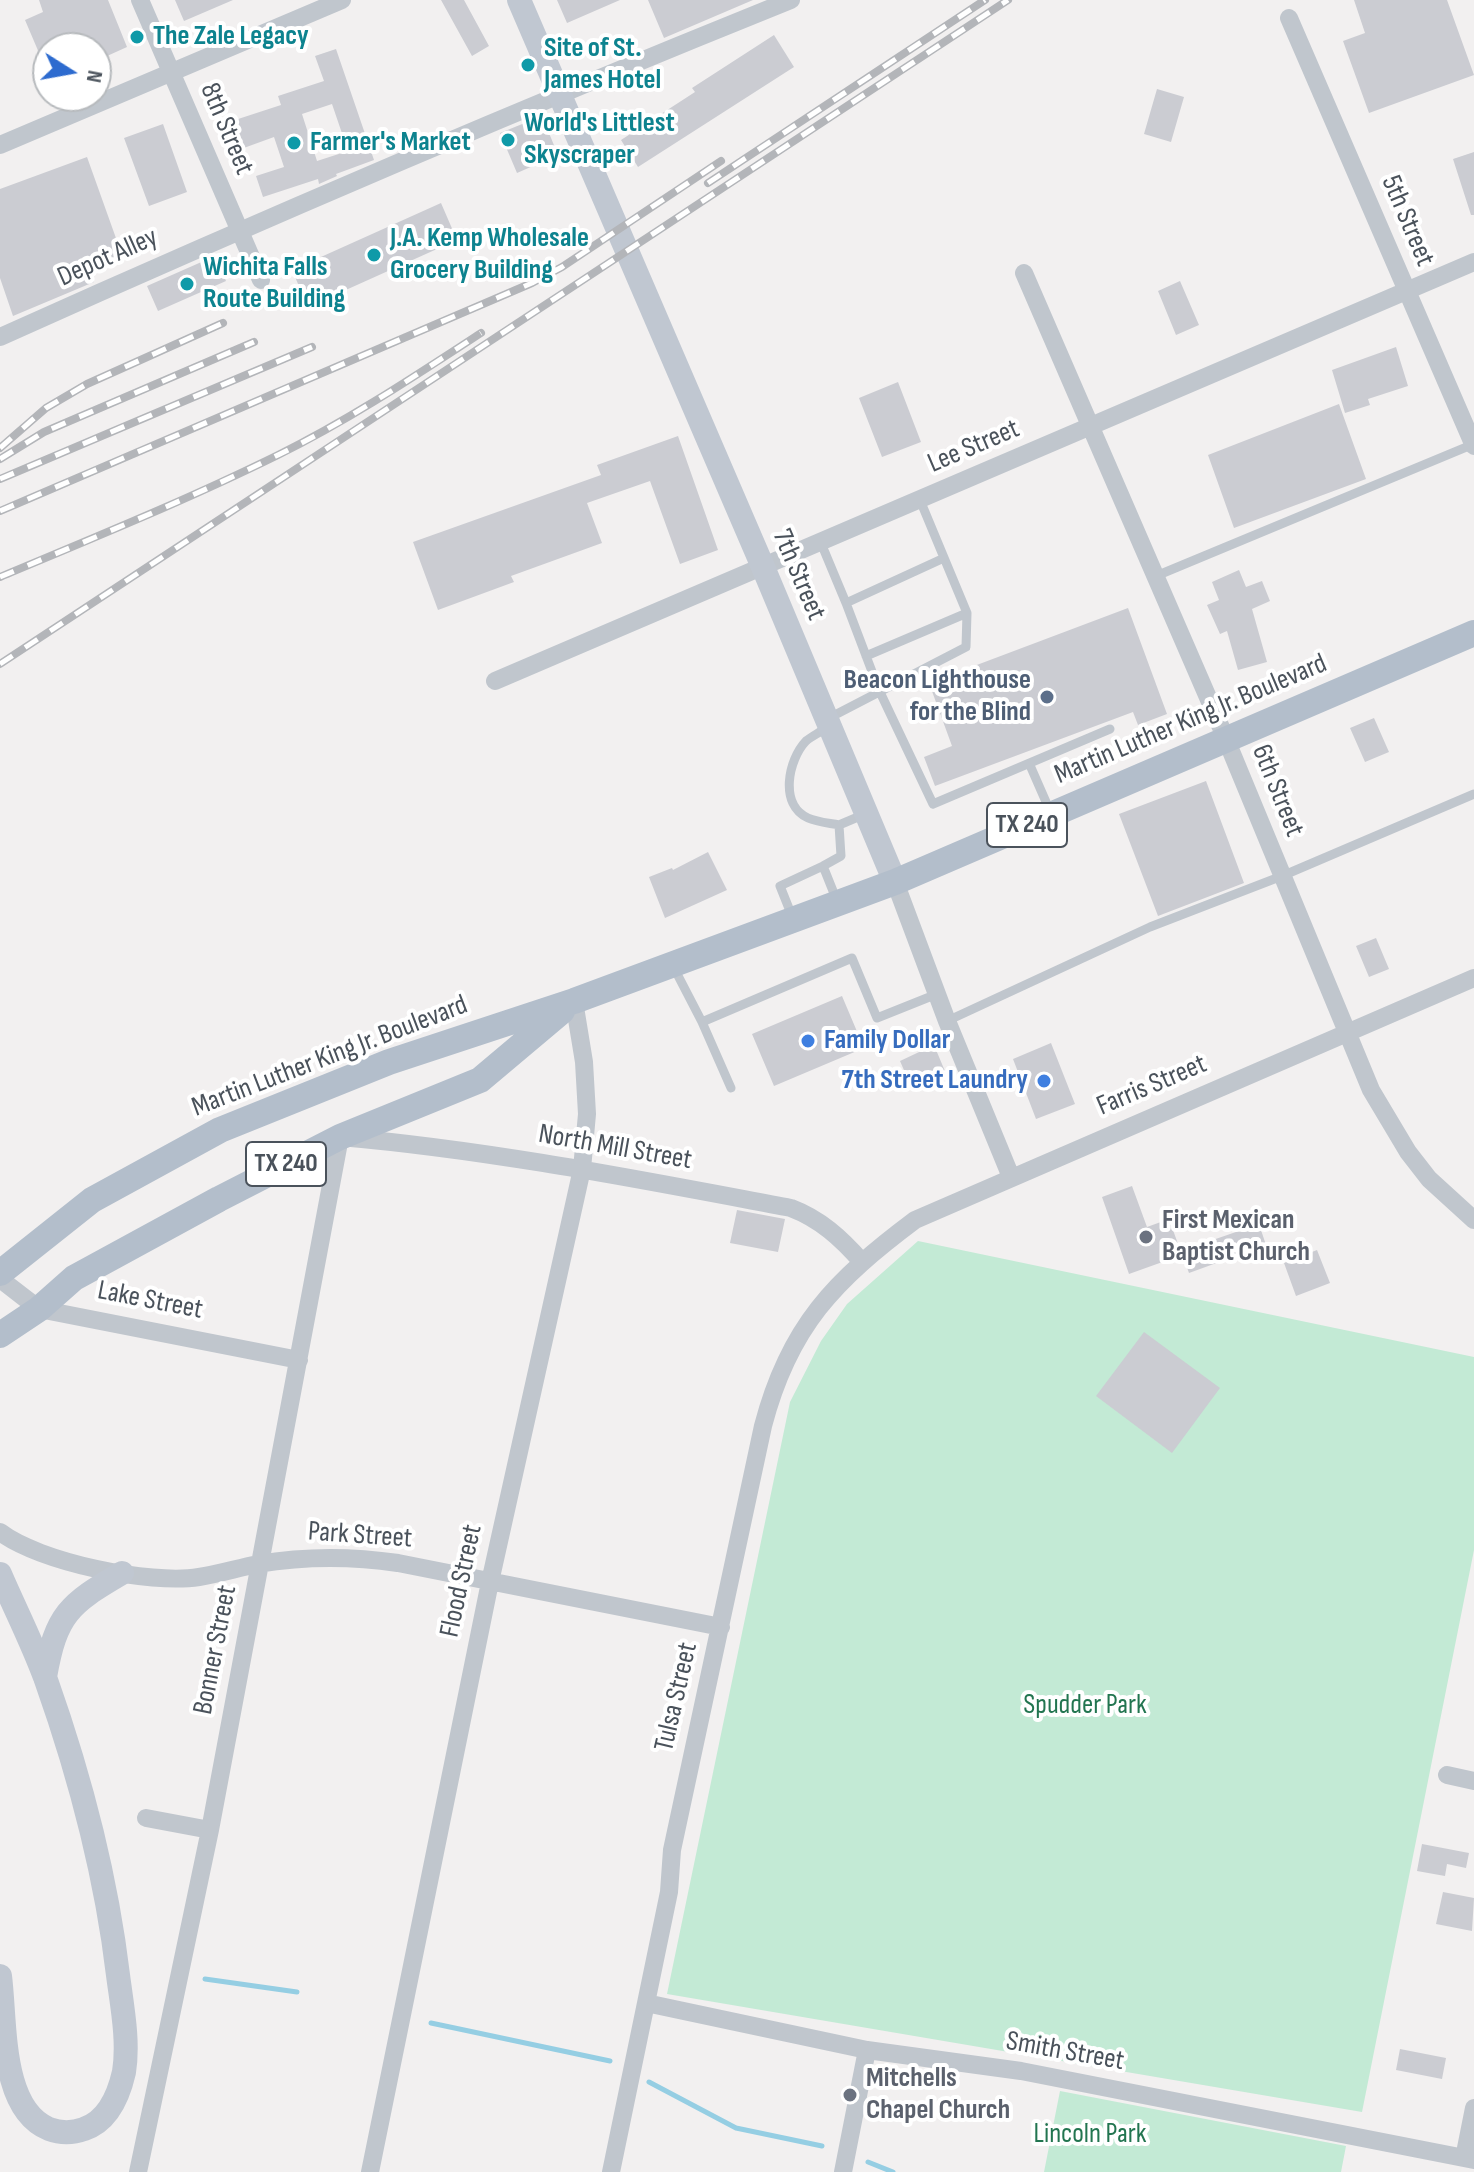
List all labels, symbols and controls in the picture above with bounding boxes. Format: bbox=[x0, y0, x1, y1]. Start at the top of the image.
place label: The Zale Legacy bbox=[153, 20, 309, 54]
marker: The Zale Legacy bbox=[128, 28, 146, 46]
north arrow bbox=[32, 32, 112, 112]
place label: Site of St. James Hotel bbox=[544, 32, 661, 98]
marker: Site of St. James Hotel bbox=[519, 56, 537, 74]
text: N bbox=[80, 68, 108, 85]
street label: 8th Street bbox=[192, 78, 260, 180]
place label: World's Littlest Skyscraper bbox=[524, 107, 675, 173]
place label: Farmer's Market bbox=[310, 126, 471, 160]
marker: World's Littlest Skyscraper bbox=[499, 131, 517, 149]
marker: Farmer's Market bbox=[285, 134, 303, 152]
street label: 5th Street bbox=[1373, 171, 1441, 271]
street label: Depot Alley bbox=[53, 221, 163, 295]
place label: J.A. Kemp Wholesale Grocery Building bbox=[390, 222, 589, 288]
marker: J.A. Kemp Wholesale Grocery Building bbox=[365, 246, 383, 264]
place label: Wichita Falls Route Building bbox=[203, 251, 345, 317]
marker: Wichita Falls Route Building bbox=[178, 275, 196, 293]
street label: Lee Street bbox=[923, 413, 1025, 481]
street label: 7th Street bbox=[764, 524, 832, 626]
street label: Martin Luther King Jr. Boulevard bbox=[1050, 647, 1332, 793]
place label: Beacon Lighthouse for the Blind bbox=[844, 664, 1031, 730]
marker: Beacon Lighthouse for the Blind bbox=[1038, 688, 1056, 706]
street label: 6th Street bbox=[1243, 740, 1311, 842]
road number: TX 240 bbox=[987, 803, 1067, 847]
street label: Martin Luther King Jr. Boulevard bbox=[188, 989, 472, 1125]
place label: Family Dollar bbox=[824, 1024, 950, 1058]
marker: Family Dollar bbox=[799, 1032, 817, 1050]
street label: Farris Street bbox=[1092, 1048, 1212, 1124]
place label: 7th Street Laundry bbox=[842, 1064, 1028, 1098]
marker: 7th Street Laundry bbox=[1035, 1072, 1053, 1090]
street label: North Mill Street bbox=[536, 1118, 694, 1178]
road number: TX 240 bbox=[246, 1142, 326, 1186]
place label: First Mexican Baptist Church bbox=[1162, 1204, 1310, 1270]
marker: First Mexican Baptist Church bbox=[1137, 1228, 1155, 1246]
street label: Lake Street bbox=[95, 1274, 205, 1328]
street label: Park Street bbox=[307, 1516, 413, 1556]
street label: Flood Street bbox=[434, 1522, 490, 1640]
street label: Bonner Street bbox=[187, 1583, 245, 1717]
street label: Tulsa Street bbox=[648, 1639, 706, 1755]
park label: Spudder Park bbox=[1023, 1689, 1147, 1723]
street label: Smith Street bbox=[1003, 2025, 1127, 2079]
place label: Mitchells Chapel Church bbox=[866, 2062, 1010, 2128]
marker: Mitchells Chapel Church bbox=[841, 2086, 859, 2104]
park label: Lincoln Park bbox=[1034, 2118, 1146, 2152]

